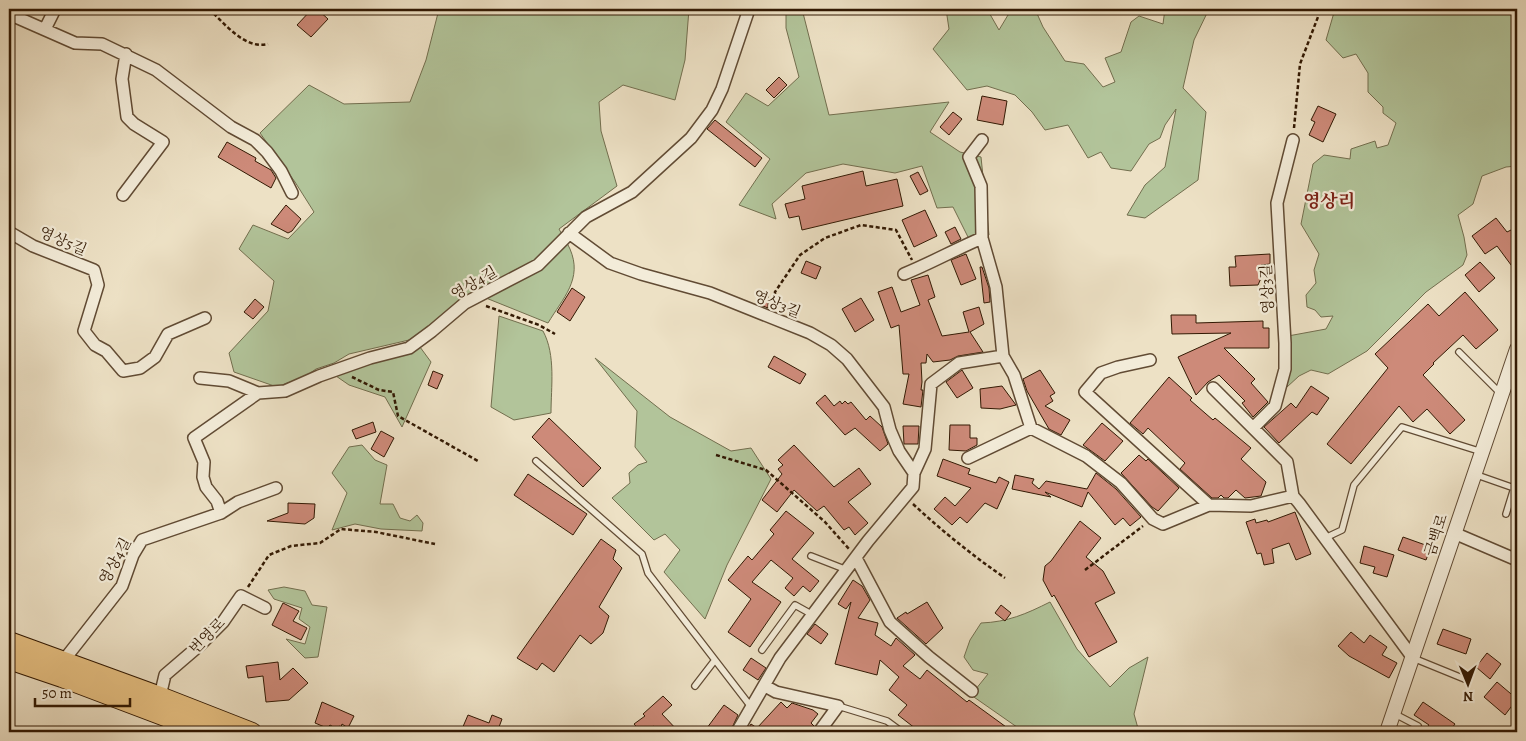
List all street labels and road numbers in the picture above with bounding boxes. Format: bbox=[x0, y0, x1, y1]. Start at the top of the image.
street label: 영상5길 bbox=[36, 222, 90, 260]
street label: 영상4길 bbox=[447, 261, 501, 305]
street label: 영상3길 bbox=[1256, 264, 1278, 314]
street label: 영상3길 bbox=[750, 285, 804, 323]
street label: 금백로 bbox=[1420, 511, 1452, 559]
street label: 영상4길 bbox=[94, 534, 136, 588]
street label: 번영로 bbox=[185, 613, 230, 659]

